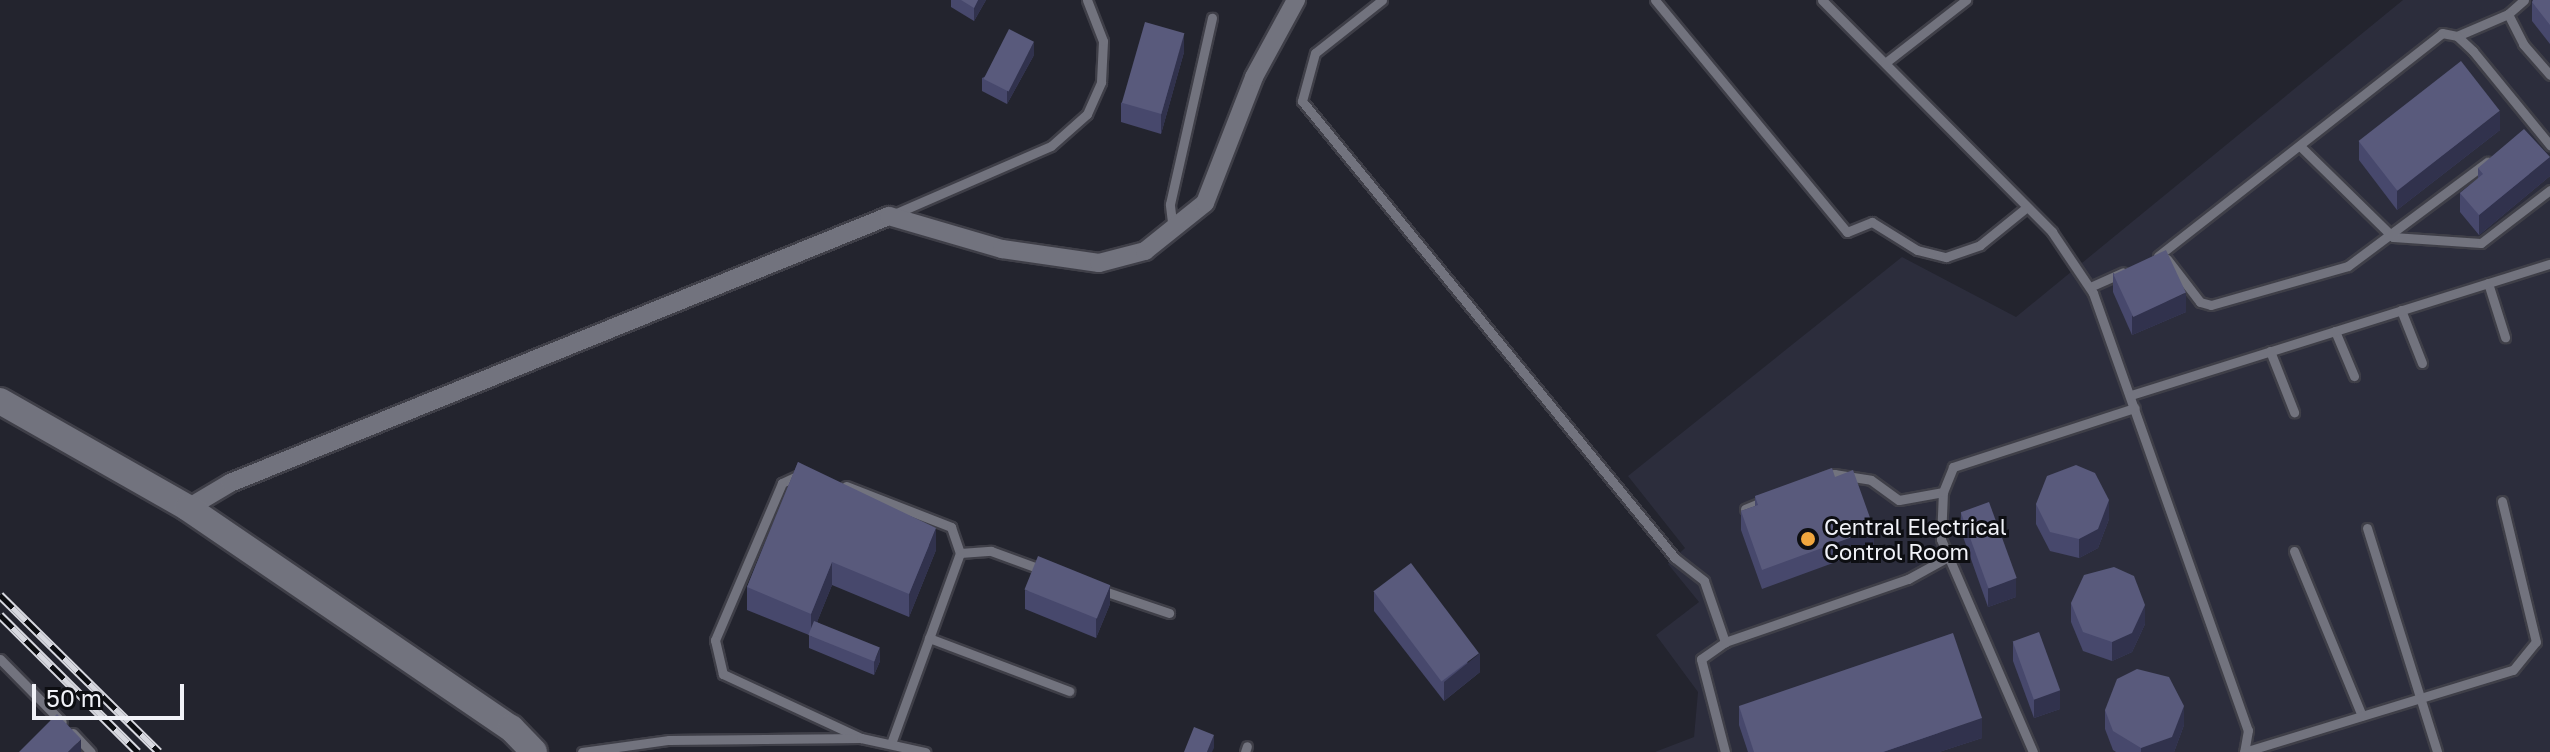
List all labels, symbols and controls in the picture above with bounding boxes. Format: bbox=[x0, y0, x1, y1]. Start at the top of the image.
place label: Central Electrical Control Room bbox=[1824, 513, 2007, 564]
marker: Central Electrical Control Room bbox=[1799, 530, 1817, 548]
scale bar bbox=[36, 668, 188, 718]
text: 50 m bbox=[46, 683, 102, 712]

